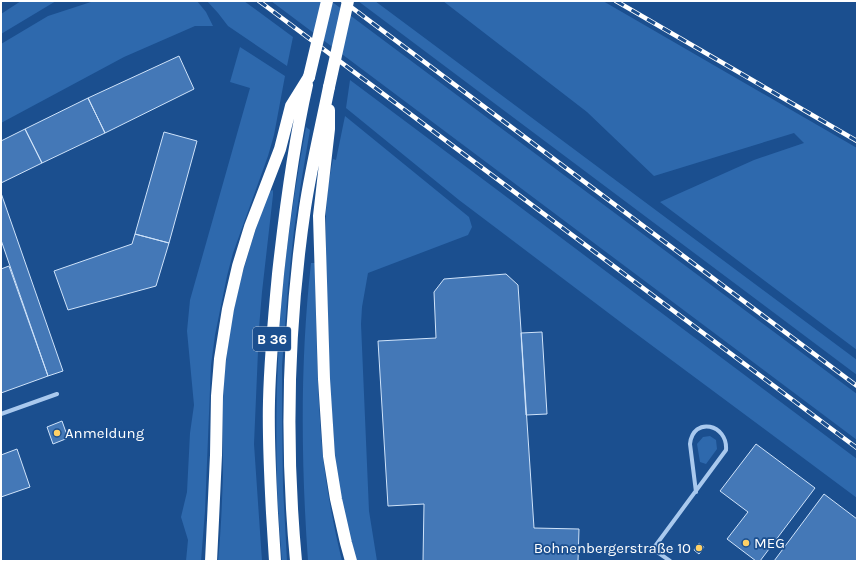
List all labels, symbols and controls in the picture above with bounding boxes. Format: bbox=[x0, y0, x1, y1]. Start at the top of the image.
road number: B 36 bbox=[253, 327, 291, 351]
place label: Anmeldung bbox=[65, 424, 145, 442]
marker: Anmeldung bbox=[52, 428, 62, 438]
place label: MEG bbox=[754, 534, 785, 552]
marker: MEG bbox=[741, 538, 751, 548]
place label: Bohnenbergerstraße 10 bbox=[534, 539, 691, 557]
marker: Bohnenbergerstraße 10 bbox=[694, 543, 704, 553]

